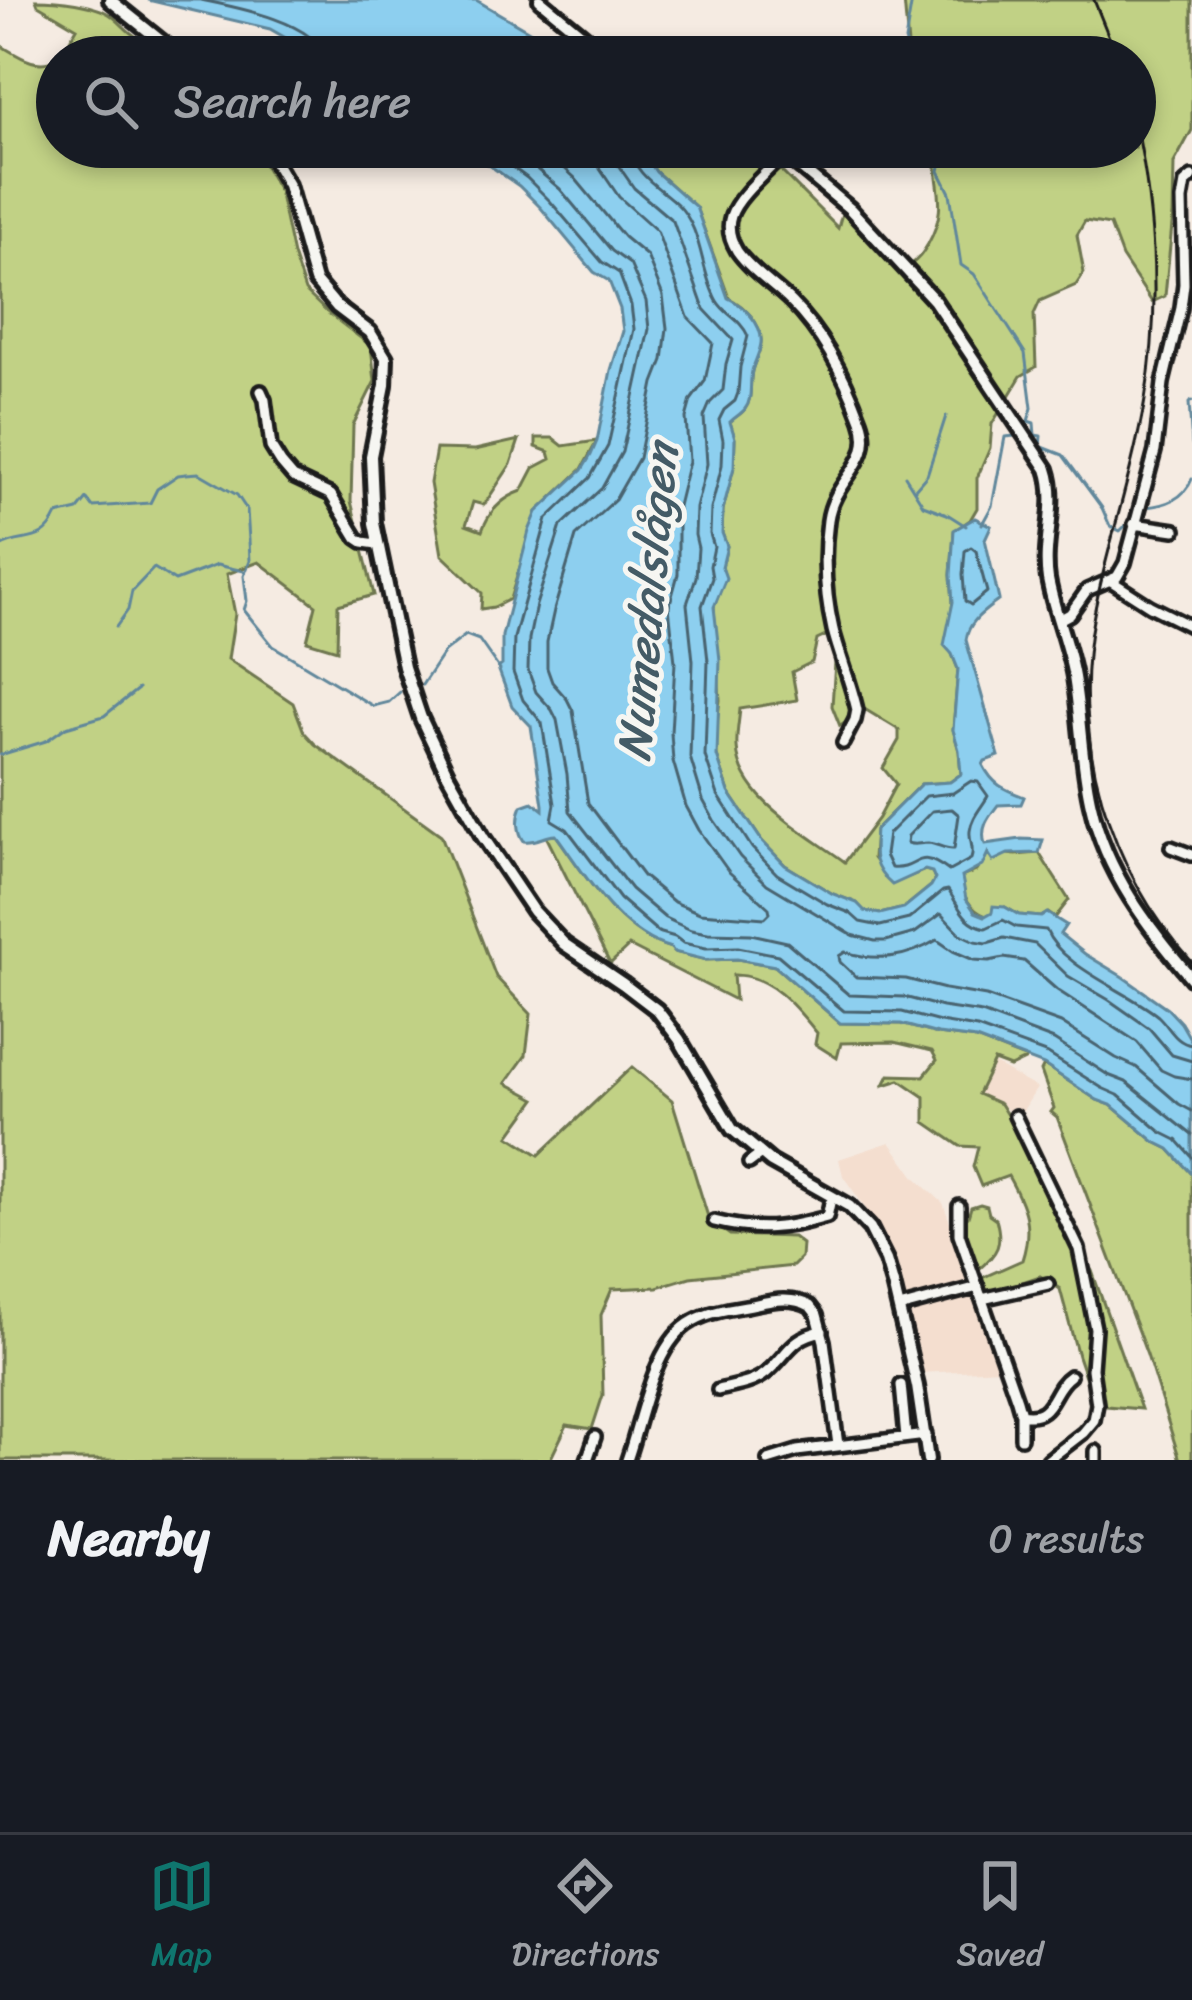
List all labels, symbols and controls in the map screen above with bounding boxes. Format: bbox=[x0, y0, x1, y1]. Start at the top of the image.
search box bbox=[36, 36, 1156, 168]
text: Search here bbox=[174, 62, 411, 142]
icon: search bbox=[78, 69, 144, 135]
water label: Numedalslågen bbox=[591, 435, 704, 764]
text: Nearby bbox=[48, 1493, 209, 1583]
text: 0 results bbox=[988, 1504, 1144, 1573]
tab: Map bbox=[149, 1853, 215, 1983]
tab: Directions bbox=[512, 1853, 659, 1983]
tab: Saved bbox=[956, 1853, 1043, 1983]

